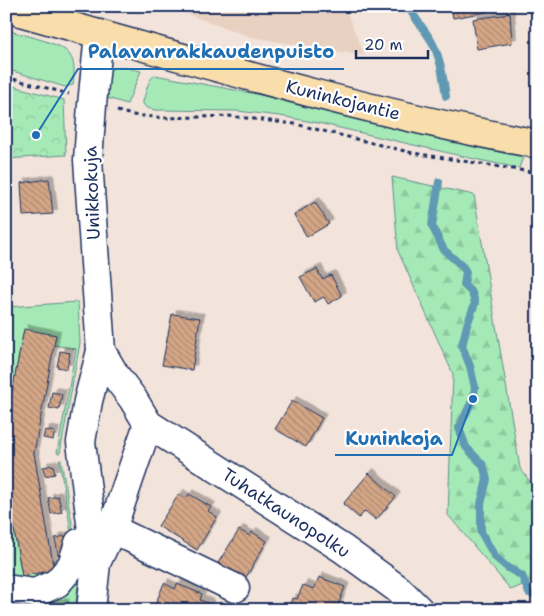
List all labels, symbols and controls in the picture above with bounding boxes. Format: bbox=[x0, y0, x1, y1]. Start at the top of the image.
scale bar bbox=[356, 28, 429, 60]
callout: Palavanrakkaudenpuisto bbox=[78, 35, 344, 69]
text: 20 m bbox=[364, 35, 403, 55]
text: Palavanrakkaudenpuisto bbox=[88, 39, 334, 64]
street label: Kuninkojantie bbox=[283, 74, 403, 126]
street label: Unikkokuja bbox=[78, 146, 106, 240]
callout: Kuninkoja bbox=[335, 421, 452, 455]
text: Kuninkoja bbox=[345, 426, 443, 451]
street label: Tuhatkaunopolku bbox=[217, 462, 355, 564]

